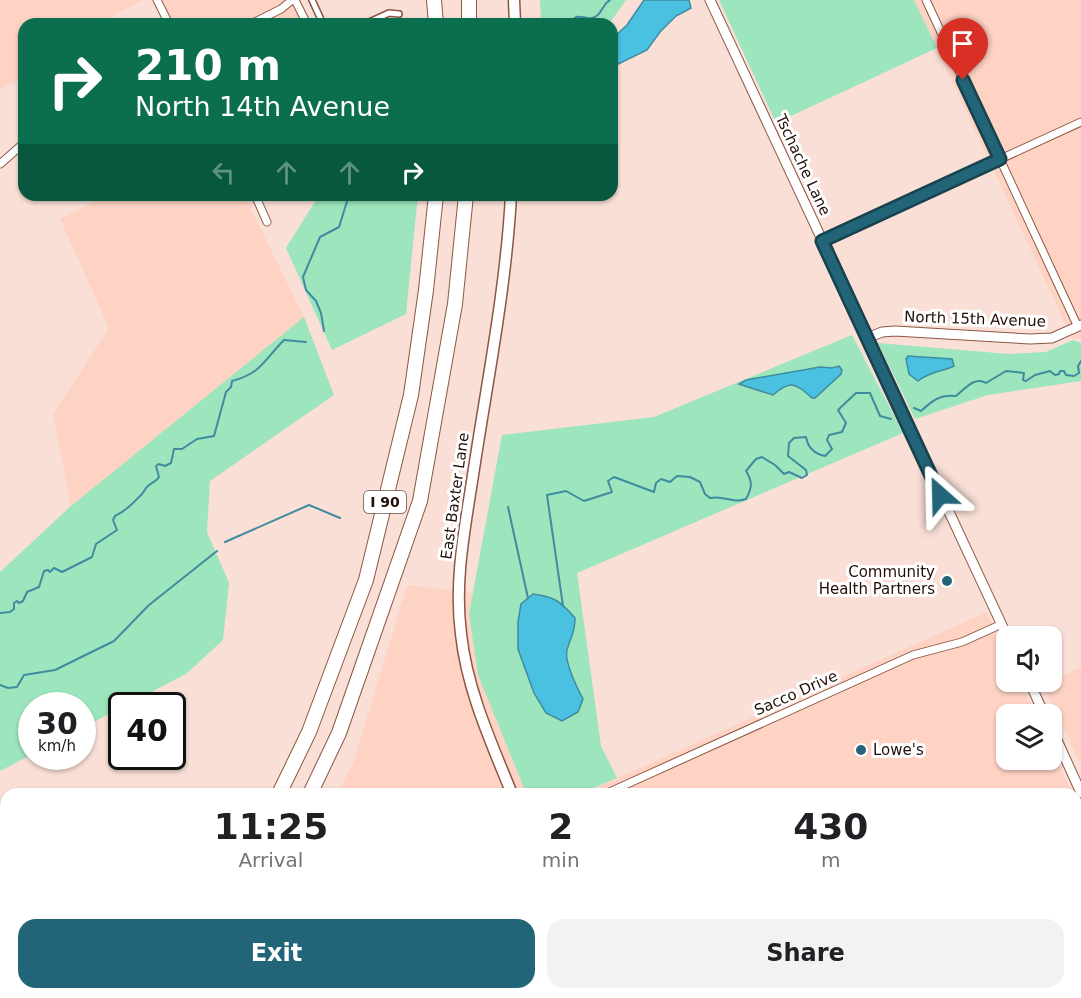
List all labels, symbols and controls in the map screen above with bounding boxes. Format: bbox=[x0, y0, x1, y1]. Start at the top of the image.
pin bbox=[937, 18, 988, 80]
icon: arrive bbox=[946, 27, 979, 60]
text: 210 m bbox=[135, 41, 281, 90]
icon: right bbox=[36, 42, 114, 120]
text: North 14th Avenue bbox=[135, 91, 390, 122]
street label: Tschache Lane bbox=[771, 111, 834, 218]
icon: left bbox=[207, 156, 240, 189]
icon: ahead bbox=[270, 156, 303, 189]
icon: ahead bbox=[333, 156, 366, 189]
icon: right bbox=[396, 156, 429, 189]
street label: North 15th Avenue bbox=[904, 308, 1046, 330]
street label: East Baxter Lane bbox=[437, 431, 473, 561]
position arrow bbox=[908, 463, 972, 527]
road number: I 90 bbox=[364, 491, 406, 513]
place label: Community Health Partners bbox=[819, 563, 935, 598]
marker: Community Health Partners bbox=[940, 574, 954, 588]
map controls bbox=[996, 626, 1062, 770]
button: sound bbox=[996, 626, 1062, 692]
street label: Sacco Drive bbox=[752, 667, 840, 719]
speed limit sign: 40 bbox=[108, 692, 186, 770]
button: layers bbox=[996, 704, 1062, 770]
text: 30 bbox=[36, 706, 78, 741]
text: km/h bbox=[38, 737, 76, 755]
place label: Lowe's bbox=[873, 741, 924, 759]
marker: Lowe's bbox=[854, 743, 868, 757]
text: 11:25 bbox=[214, 806, 328, 847]
text: 2 bbox=[548, 806, 573, 847]
text: 430 bbox=[793, 806, 868, 847]
text: Arrival bbox=[238, 848, 303, 872]
text: min bbox=[542, 848, 580, 872]
text: m bbox=[821, 848, 841, 872]
button: Exit bbox=[18, 919, 535, 988]
button: Share bbox=[547, 919, 1064, 988]

